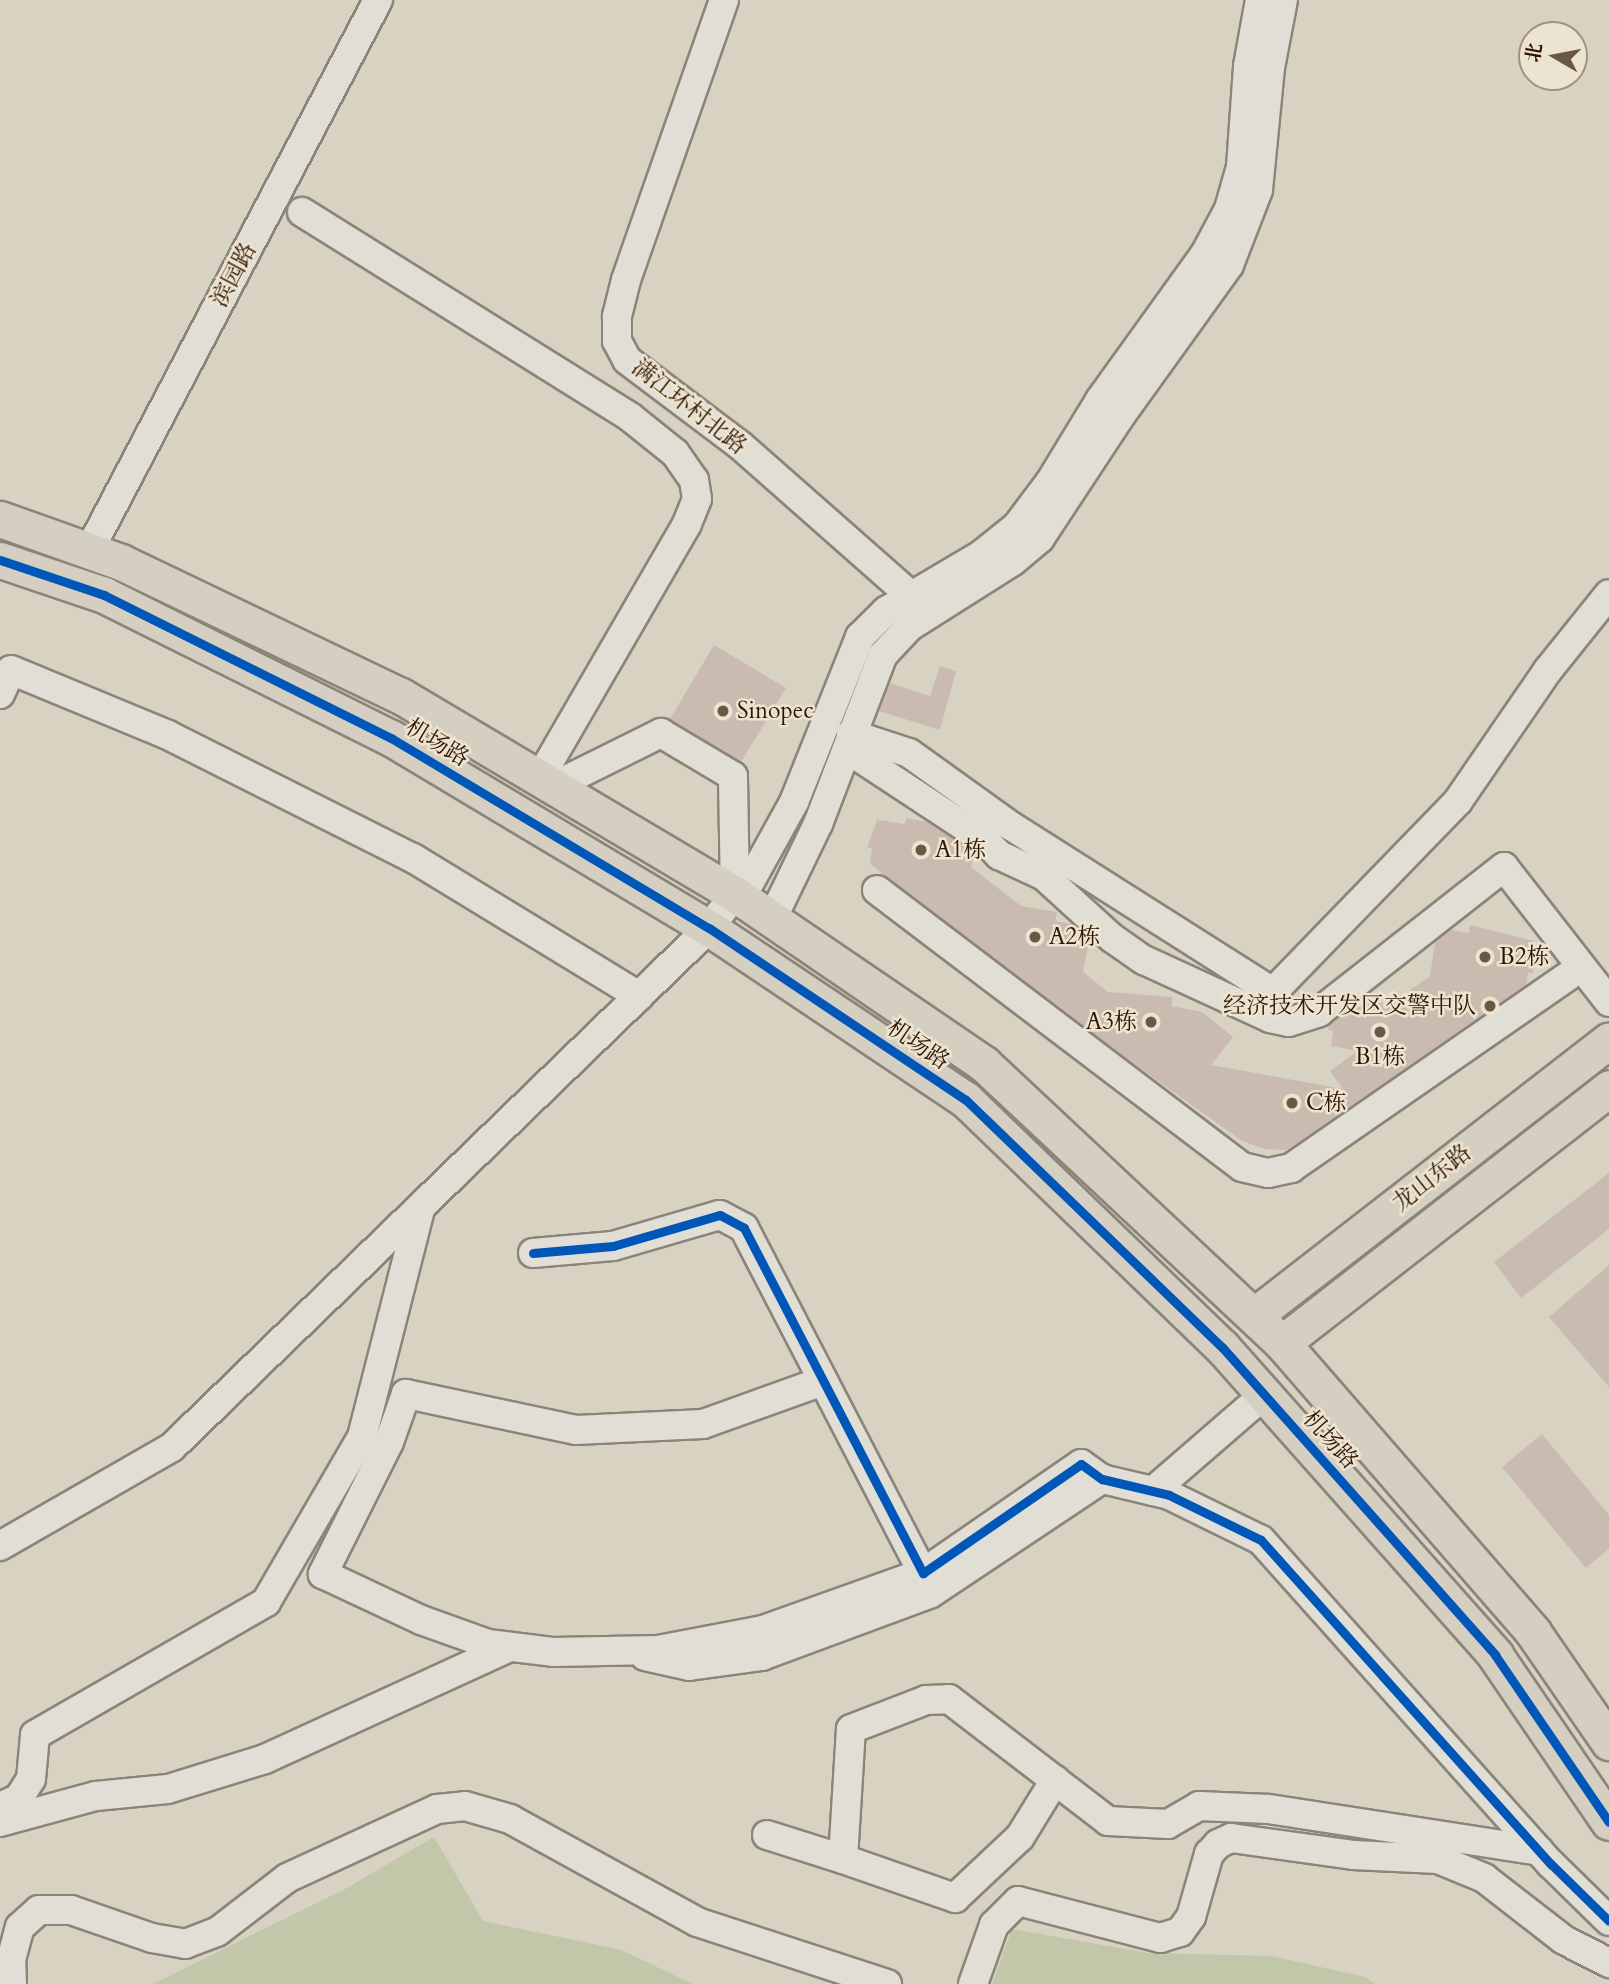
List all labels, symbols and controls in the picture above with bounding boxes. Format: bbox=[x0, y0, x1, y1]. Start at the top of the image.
north arrow bbox=[1518, 21, 1588, 91]
text: 北 bbox=[1520, 41, 1549, 64]
street label: 滨园路 bbox=[206, 238, 262, 312]
street label: 满江环村北路 bbox=[626, 354, 752, 460]
place label: Sinopec bbox=[737, 697, 814, 725]
marker: Sinopec bbox=[715, 703, 731, 719]
street label: 机场路 bbox=[400, 713, 474, 773]
place label: A1栋 bbox=[935, 836, 986, 864]
marker: A1栋 bbox=[913, 842, 929, 858]
place label: A2栋 bbox=[1049, 923, 1100, 951]
marker: A2栋 bbox=[1027, 929, 1043, 945]
place label: B2栋 bbox=[1499, 943, 1549, 971]
marker: B2栋 bbox=[1477, 949, 1493, 965]
place label: 经济技术开发区交警中队 bbox=[1223, 992, 1476, 1020]
marker: 经济技术开发区交警中队 bbox=[1482, 998, 1498, 1014]
place label: A3栋 bbox=[1086, 1008, 1137, 1036]
street label: 机场路 bbox=[882, 1014, 954, 1076]
marker: A3栋 bbox=[1143, 1014, 1159, 1030]
marker: B1栋 bbox=[1372, 1024, 1388, 1040]
place label: B1栋 bbox=[1355, 1043, 1405, 1071]
place label: C栋 bbox=[1306, 1089, 1347, 1117]
marker: C栋 bbox=[1284, 1095, 1300, 1111]
street label: 龙山东路 bbox=[1387, 1139, 1477, 1217]
street label: 机场路 bbox=[1297, 1405, 1363, 1475]

